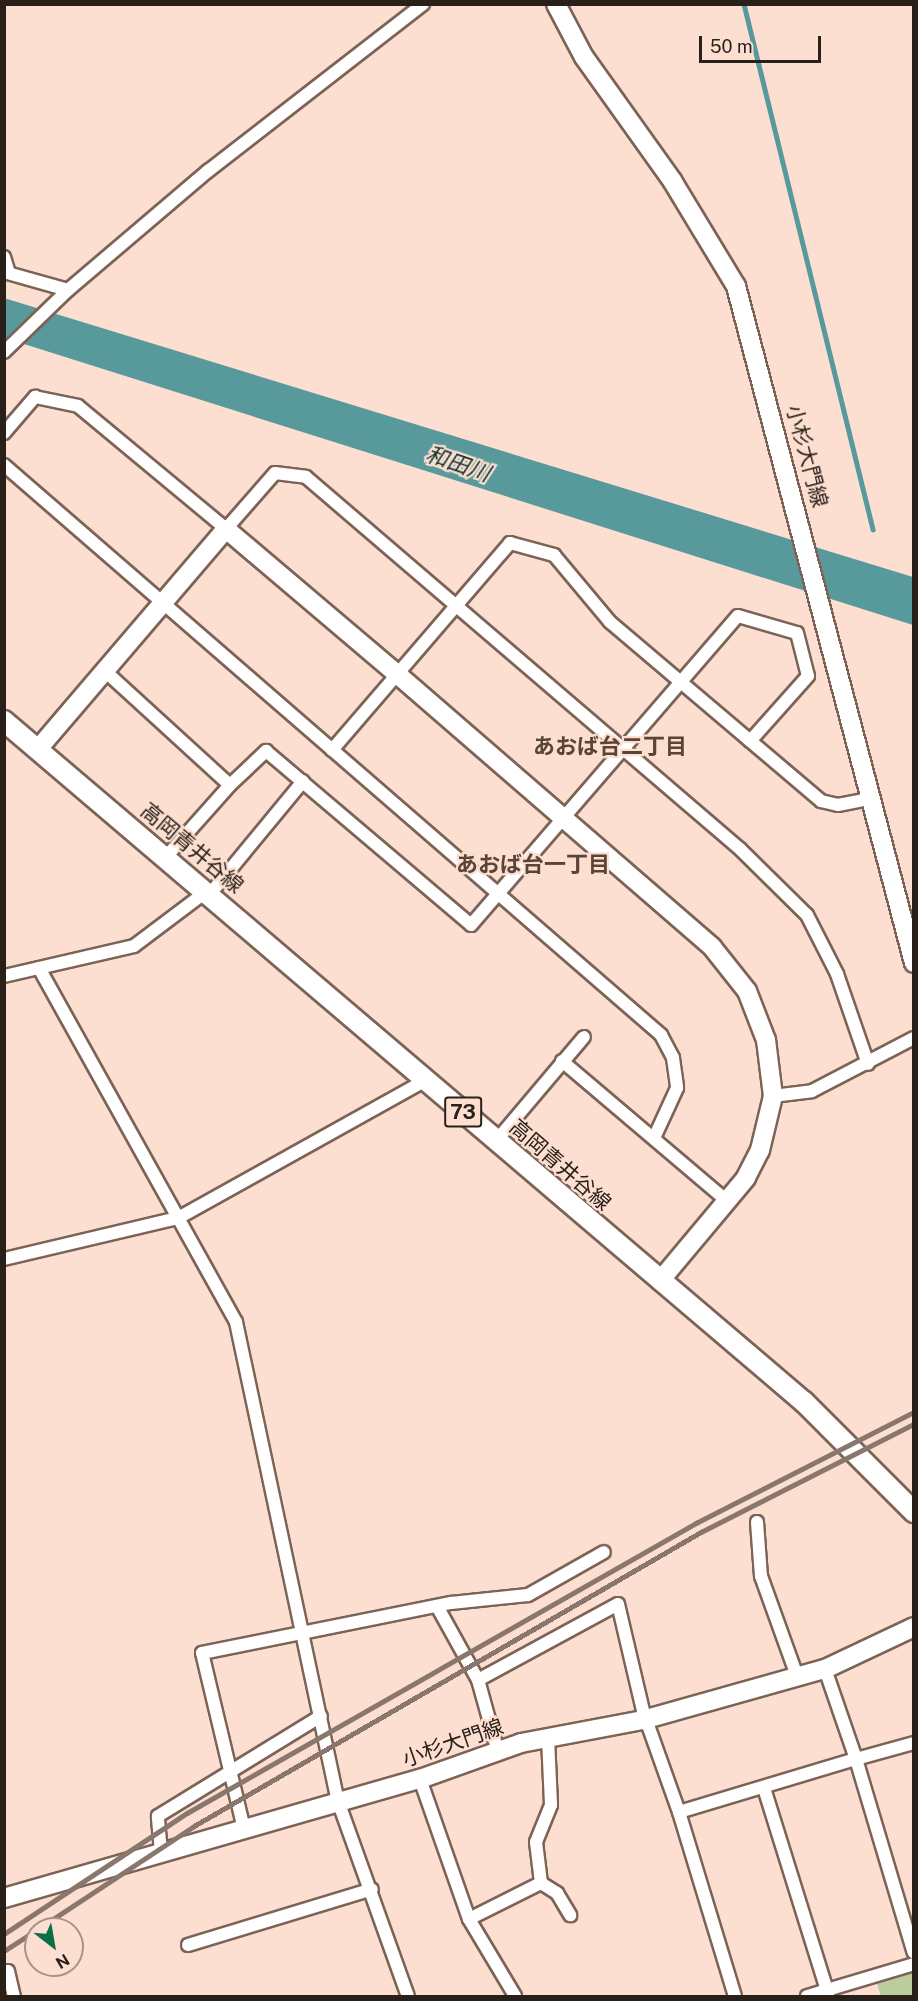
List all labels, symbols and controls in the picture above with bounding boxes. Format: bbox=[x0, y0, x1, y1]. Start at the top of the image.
scale bar bbox=[702, 24, 824, 62]
text: 50 m bbox=[710, 36, 753, 57]
street label: 小杉大門線 bbox=[781, 402, 833, 510]
water label: 和田川 bbox=[423, 441, 493, 487]
district label: あおば台二丁目 bbox=[533, 734, 687, 760]
street label: 高岡青井谷線 bbox=[136, 798, 248, 898]
district label: あおば台一丁目 bbox=[456, 852, 610, 878]
road number: 73 bbox=[444, 1095, 482, 1129]
street label: 高岡青井谷線 bbox=[504, 1114, 616, 1216]
street label: 小杉大門線 bbox=[399, 1714, 507, 1772]
north arrow bbox=[24, 1917, 84, 1977]
text: N bbox=[52, 1950, 73, 1973]

